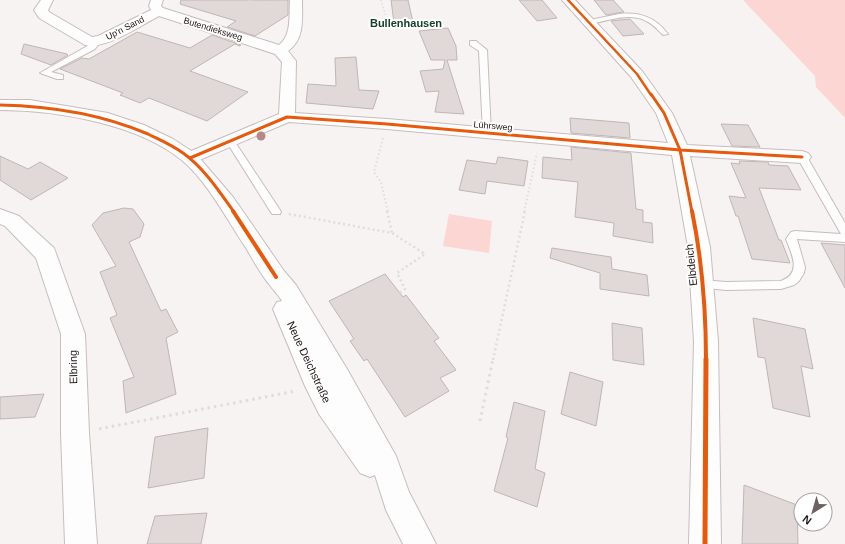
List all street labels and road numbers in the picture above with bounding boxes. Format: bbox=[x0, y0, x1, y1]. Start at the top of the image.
street label: Up'n Sand bbox=[104, 14, 146, 42]
street label: Butendieksweg bbox=[182, 15, 244, 43]
street label: Lührsweg bbox=[473, 119, 513, 133]
street label: Elbdeich bbox=[683, 243, 699, 287]
street label: Neue Deichstraße bbox=[285, 319, 333, 405]
street label: Elbring bbox=[67, 350, 79, 384]

